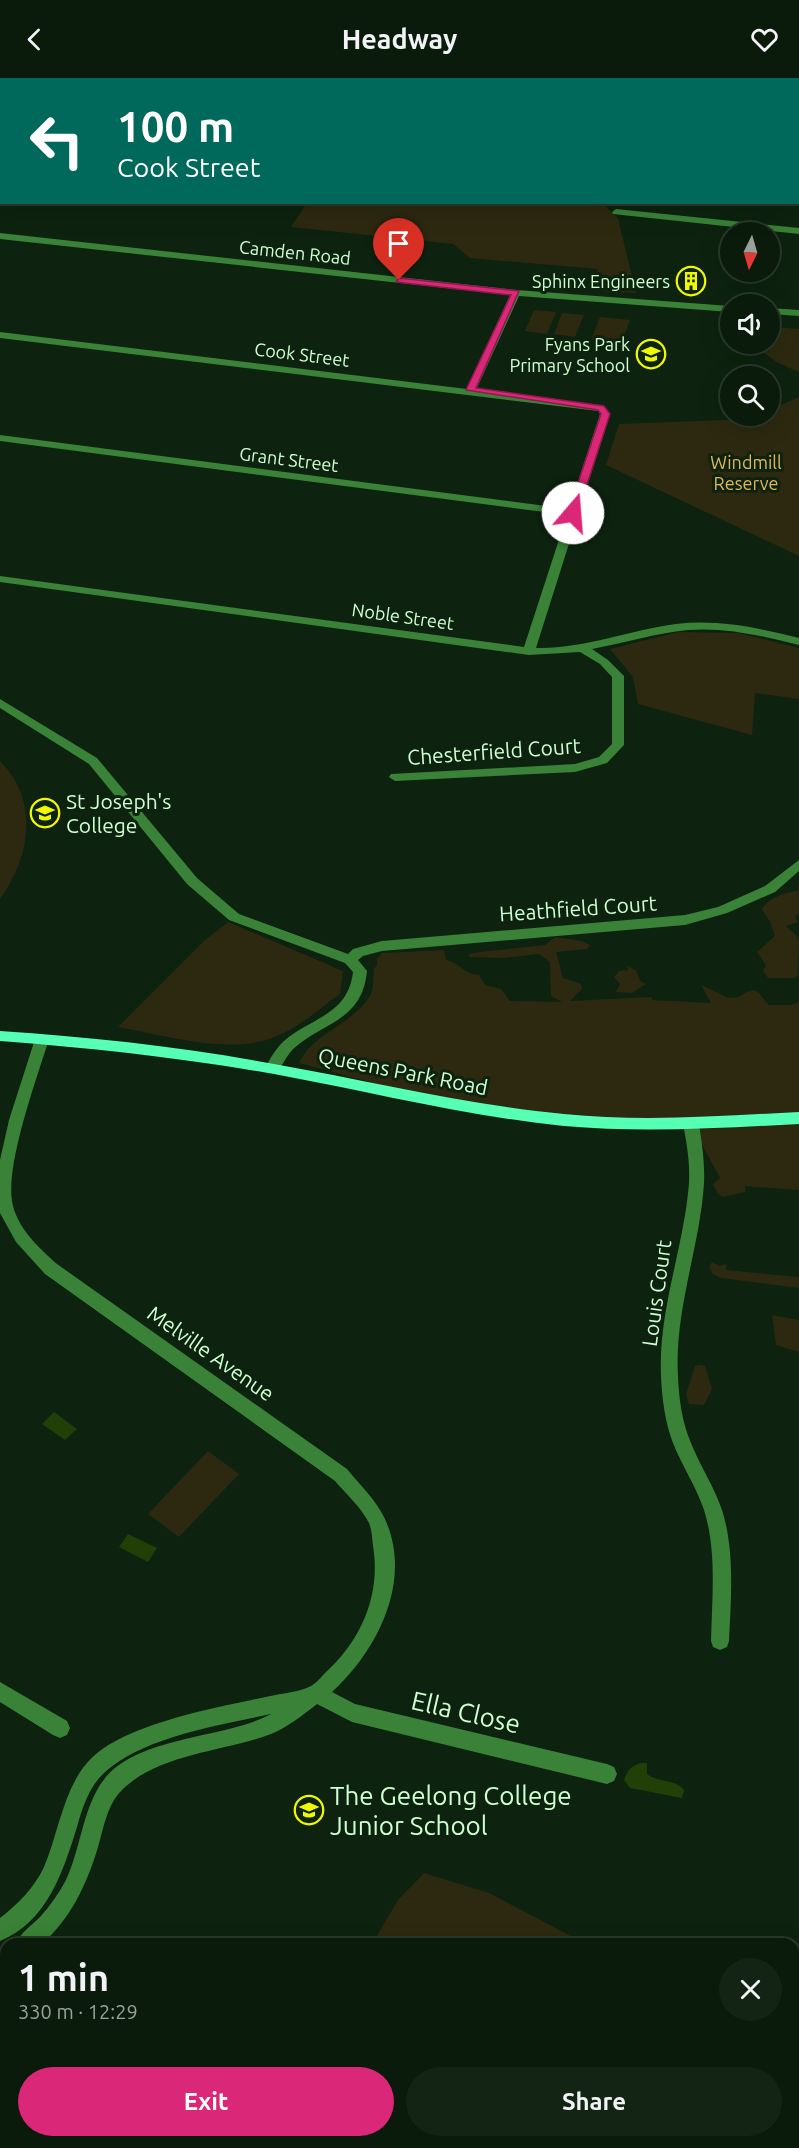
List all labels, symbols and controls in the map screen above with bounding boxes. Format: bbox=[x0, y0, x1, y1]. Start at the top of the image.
icon: back bbox=[18, 23, 51, 56]
icon: heart bbox=[748, 23, 781, 56]
text: Headway bbox=[342, 24, 457, 54]
icon: left bbox=[18, 102, 96, 180]
text: 100 m bbox=[117, 103, 234, 150]
text: Cook Street bbox=[117, 152, 260, 182]
pin bbox=[373, 218, 424, 280]
north arrow bbox=[720, 222, 780, 282]
map controls bbox=[720, 222, 780, 426]
icon: arrive bbox=[382, 227, 415, 260]
street label: Camden Road bbox=[238, 236, 352, 268]
building icon: Sphinx Engineers bbox=[675, 265, 707, 297]
place label: Sphinx Engineers bbox=[532, 271, 670, 291]
button: sound bbox=[720, 294, 780, 354]
place label: Fyans Park Primary School bbox=[509, 334, 630, 375]
street label: Cook Street bbox=[253, 338, 351, 370]
school or university icon: Fyans Park Primary School bbox=[635, 338, 667, 370]
button: search bbox=[720, 366, 780, 426]
street label: Grant Street bbox=[238, 443, 340, 475]
park label: Windmill Reserve bbox=[710, 452, 782, 493]
position arrow bbox=[541, 481, 605, 545]
street label: Noble Street bbox=[351, 599, 455, 633]
street label: Chesterfield Court bbox=[406, 733, 582, 769]
place label: St Joseph's College bbox=[66, 789, 171, 837]
school or university icon: St Joseph's College bbox=[29, 797, 61, 829]
street label: Heathfield Court bbox=[498, 891, 658, 925]
street label: Queens Park Road bbox=[316, 1043, 490, 1099]
street label: Louis Court bbox=[637, 1238, 675, 1348]
street label: Melville Avenue bbox=[143, 1300, 279, 1406]
street label: Ella Close bbox=[409, 1685, 523, 1739]
place label: The Geelong College Junior School bbox=[330, 1781, 572, 1840]
school or university icon: The Geelong College Junior School bbox=[293, 1794, 325, 1826]
text: 1 min bbox=[18, 1957, 109, 1998]
button: close bbox=[719, 1958, 782, 2021]
text: 330 m · 12:29 bbox=[18, 2000, 138, 2023]
button: Exit bbox=[18, 2067, 394, 2136]
button: Share bbox=[406, 2067, 782, 2136]

